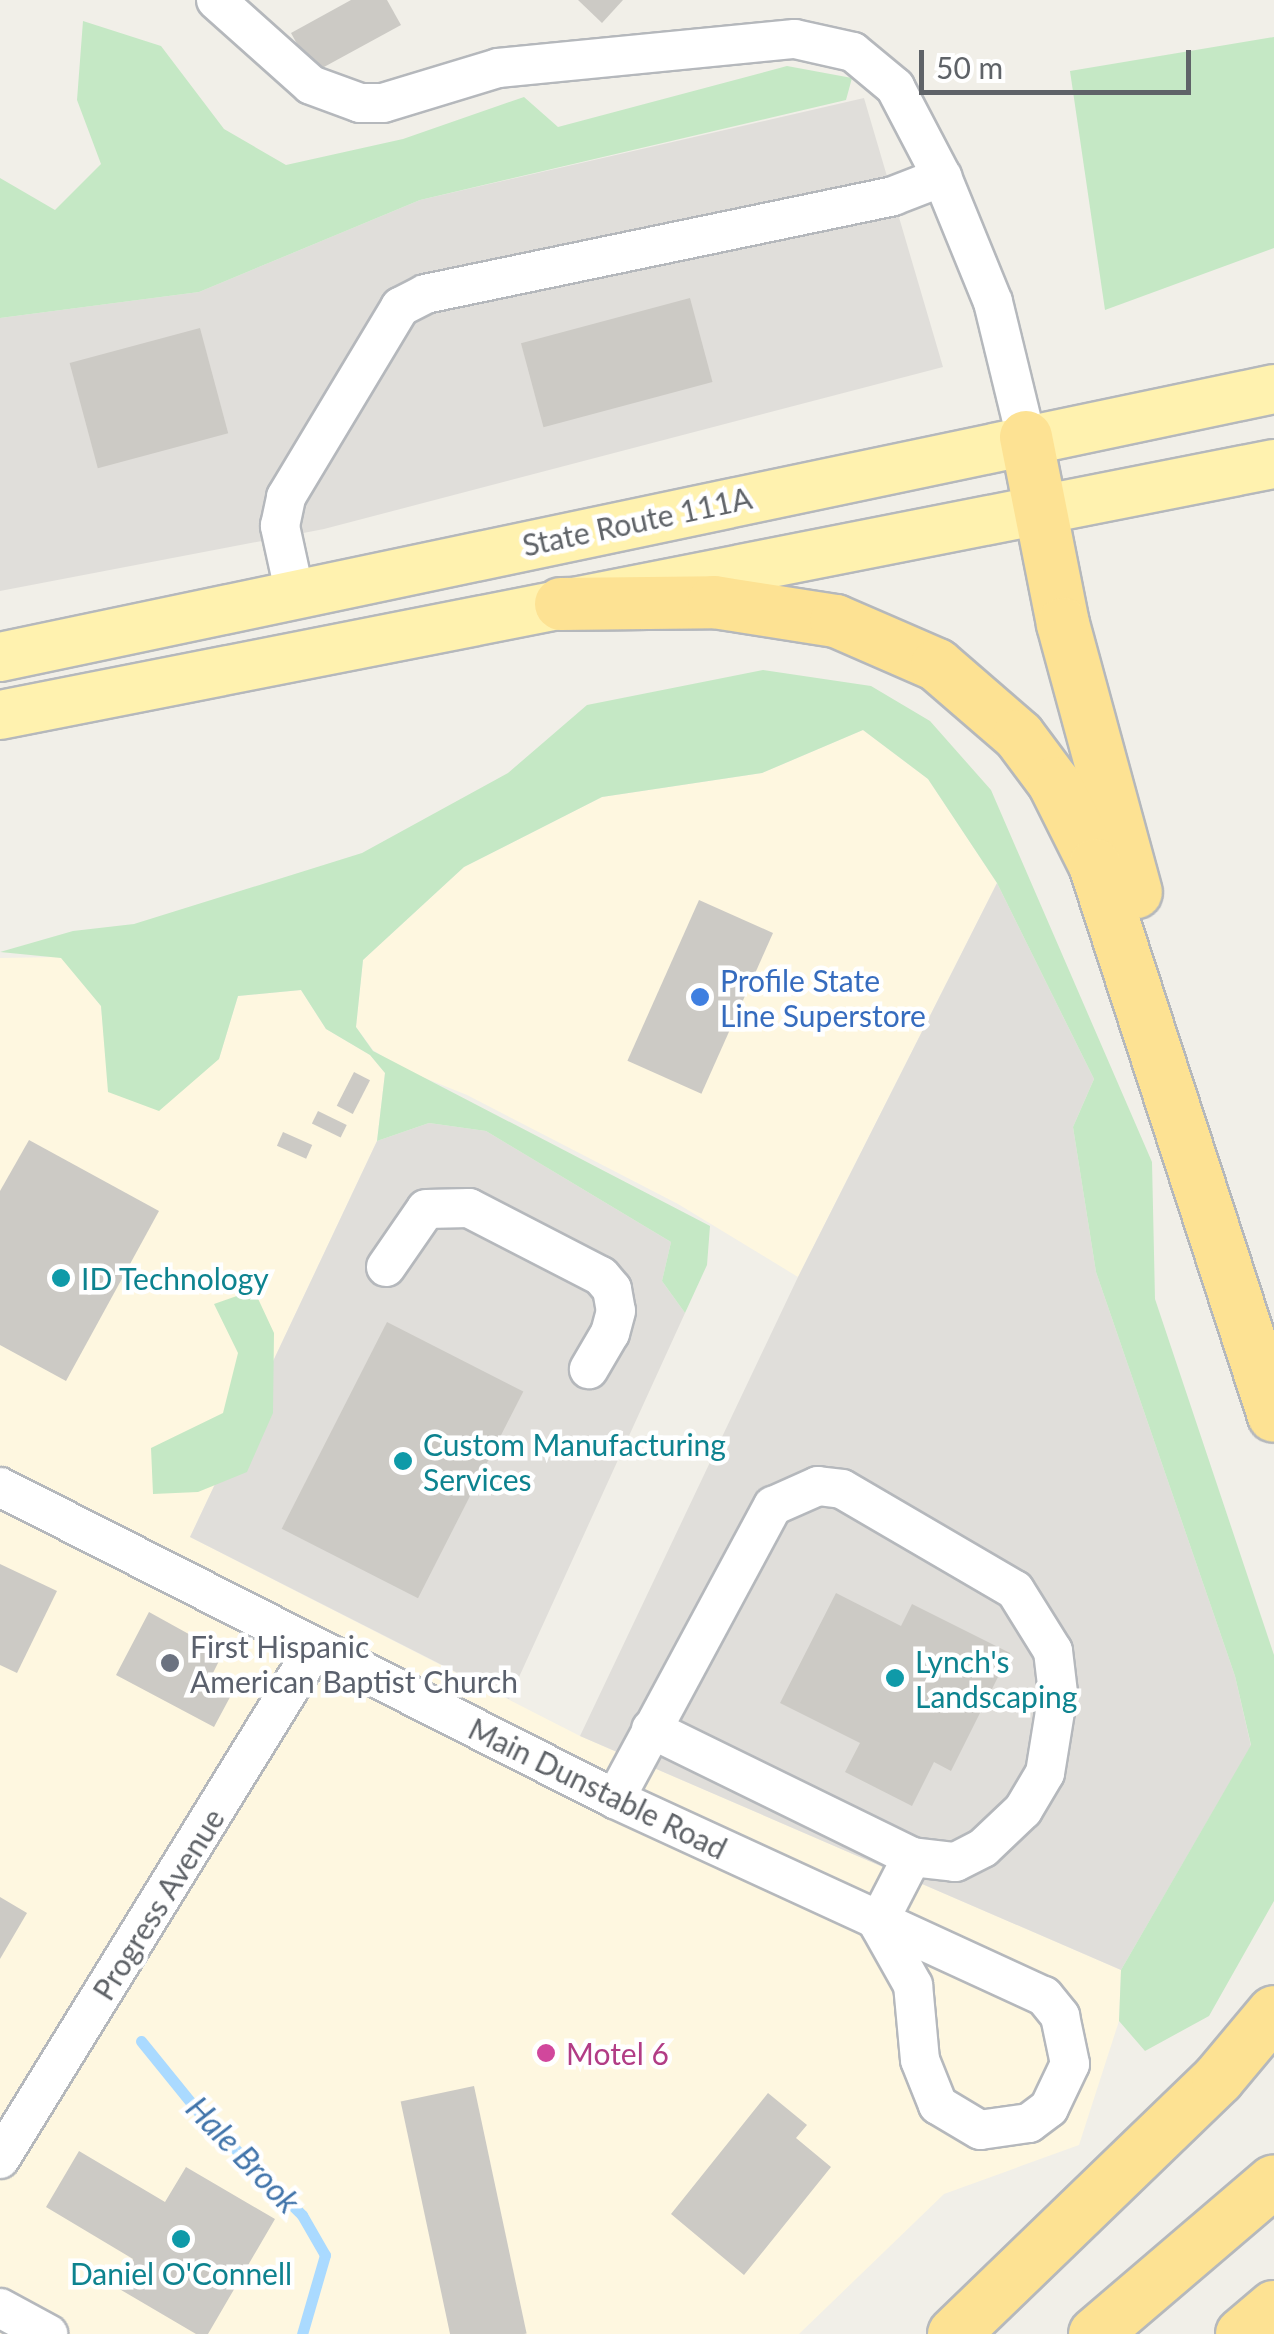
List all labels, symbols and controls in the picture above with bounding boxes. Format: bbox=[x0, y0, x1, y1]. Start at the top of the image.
scale bar bbox=[924, 30, 1196, 92]
text: 50 m bbox=[936, 49, 1003, 85]
street label: State Route 111A bbox=[519, 479, 755, 563]
place label: Profile State Line Superstore bbox=[720, 962, 926, 1032]
marker: Profile State Line Superstore bbox=[689, 986, 711, 1008]
place label: ID Technology bbox=[81, 1260, 270, 1296]
marker: ID Technology bbox=[50, 1267, 72, 1289]
place label: Custom Manufacturing Services bbox=[423, 1426, 726, 1496]
marker: Custom Manufacturing Services bbox=[392, 1450, 414, 1472]
place label: First Hispanic American Baptist Church bbox=[190, 1628, 518, 1698]
place label: Lynch's Landscaping bbox=[915, 1643, 1077, 1714]
marker: First Hispanic American Baptist Church bbox=[159, 1652, 181, 1674]
marker: Lynch's Landscaping bbox=[884, 1667, 906, 1689]
street label: Main Dunstable Road bbox=[463, 1710, 733, 1866]
street label: Progress Avenue bbox=[85, 1801, 231, 2007]
place label: Motel 6 bbox=[566, 2035, 669, 2071]
marker: Motel 6 bbox=[535, 2042, 557, 2064]
water label: Hale Brook bbox=[178, 2089, 308, 2221]
marker: Daniel O'Connell bbox=[170, 2228, 192, 2250]
place label: Daniel O'Connell bbox=[70, 2255, 292, 2291]

